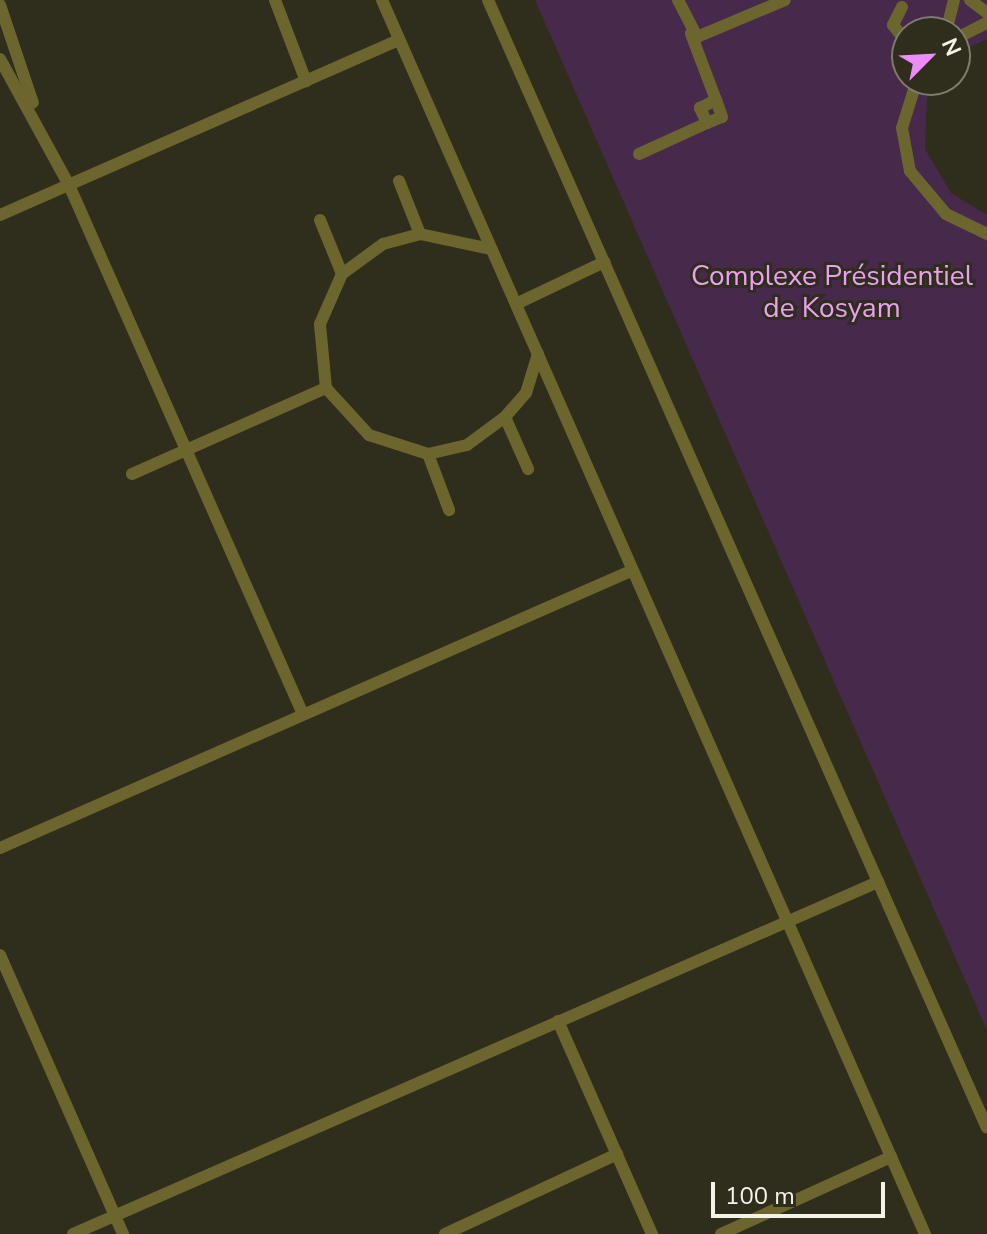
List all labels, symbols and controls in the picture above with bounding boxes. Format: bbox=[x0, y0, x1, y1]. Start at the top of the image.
north arrow bbox=[891, 16, 971, 96]
text: N bbox=[934, 33, 968, 61]
park label: Complexe Présidentiel de Kosyam bbox=[691, 259, 973, 325]
scale bar bbox=[715, 1166, 889, 1216]
text: 100 m bbox=[725, 1180, 795, 1212]

